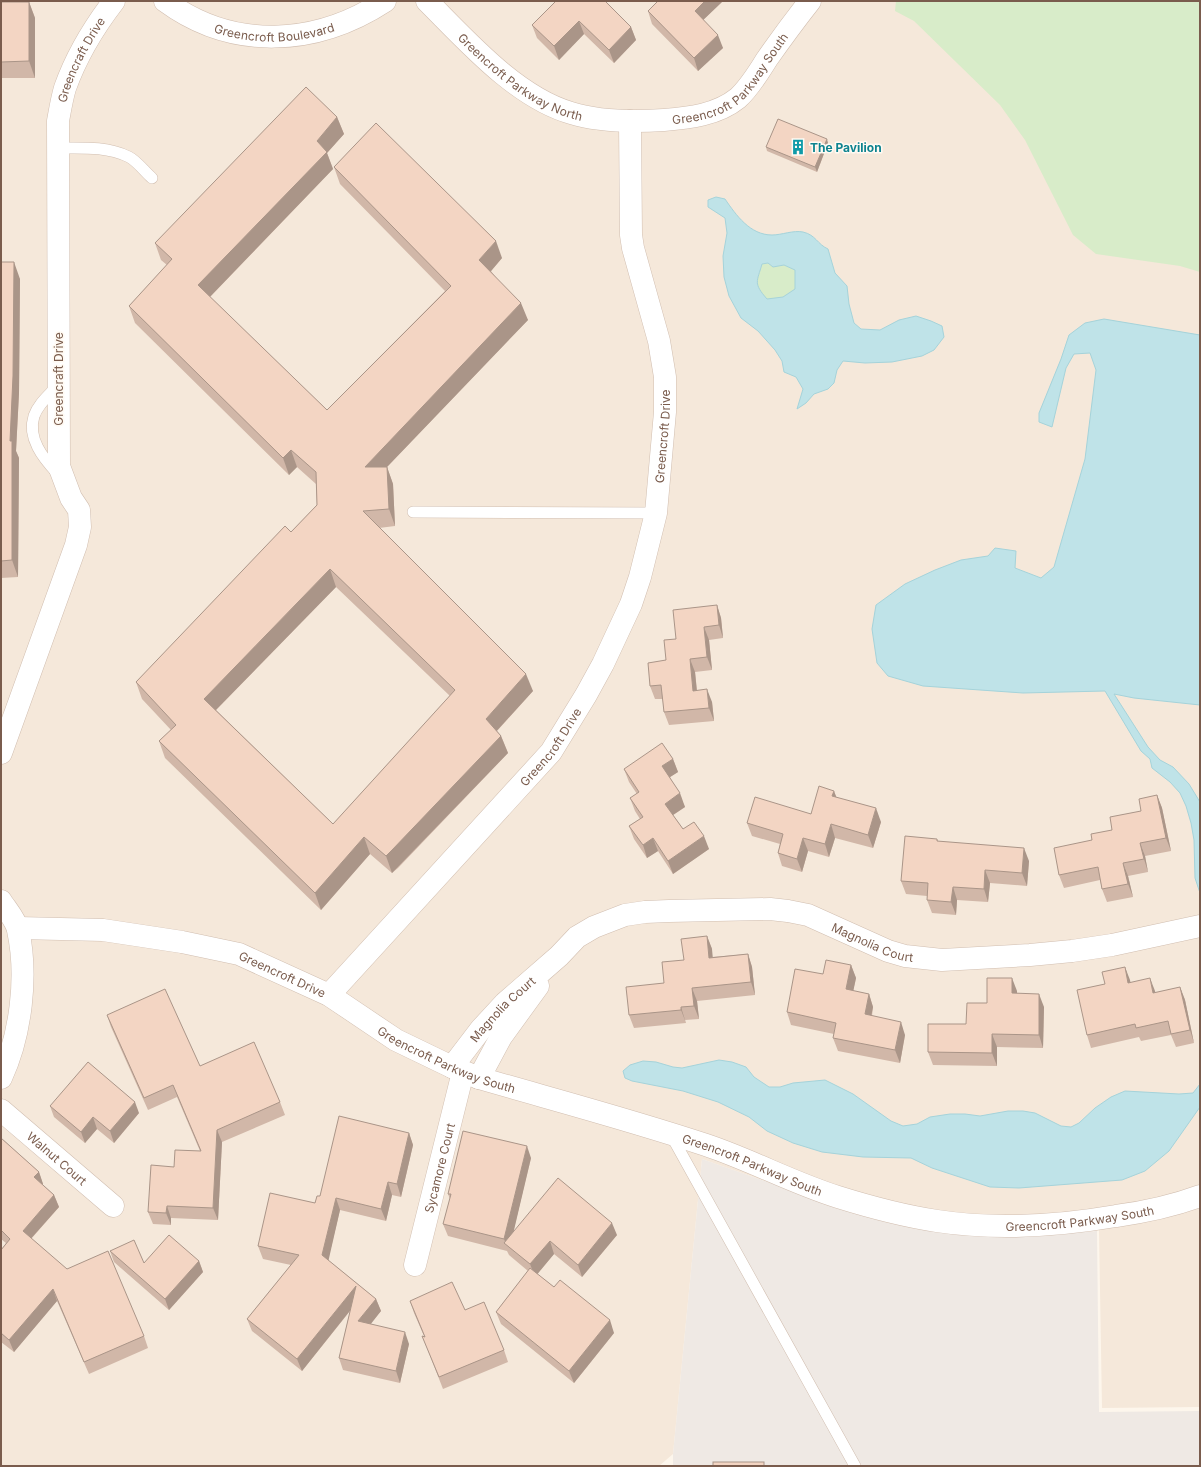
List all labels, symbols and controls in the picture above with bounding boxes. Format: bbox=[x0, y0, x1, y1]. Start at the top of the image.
street label: Greencraft Drive bbox=[54, 14, 108, 104]
street label: Greencroft Boulevard bbox=[213, 19, 336, 44]
street label: Greencroft Parkway North bbox=[455, 30, 584, 123]
street label: Greencroft Parkway South bbox=[671, 30, 791, 127]
building icon: The Pavilion bbox=[789, 138, 807, 156]
place label: The Pavilion bbox=[810, 140, 882, 155]
street label: Greencraft Drive bbox=[51, 332, 66, 426]
street label: Greencroft Drive bbox=[651, 389, 673, 484]
street label: Greencroft Drive bbox=[516, 705, 584, 789]
street label: Magnolia Court bbox=[829, 919, 914, 964]
street label: Greencroft Drive bbox=[237, 948, 328, 1000]
street label: Magnolia Court bbox=[466, 973, 538, 1045]
street label: Greencroft Parkway South bbox=[375, 1022, 517, 1096]
street label: Sycamore Court bbox=[421, 1121, 458, 1214]
street label: Walnut Court bbox=[24, 1128, 90, 1188]
street label: Greencroft Parkway South bbox=[680, 1130, 824, 1199]
street label: Greencroft Parkway South bbox=[1005, 1202, 1155, 1234]

